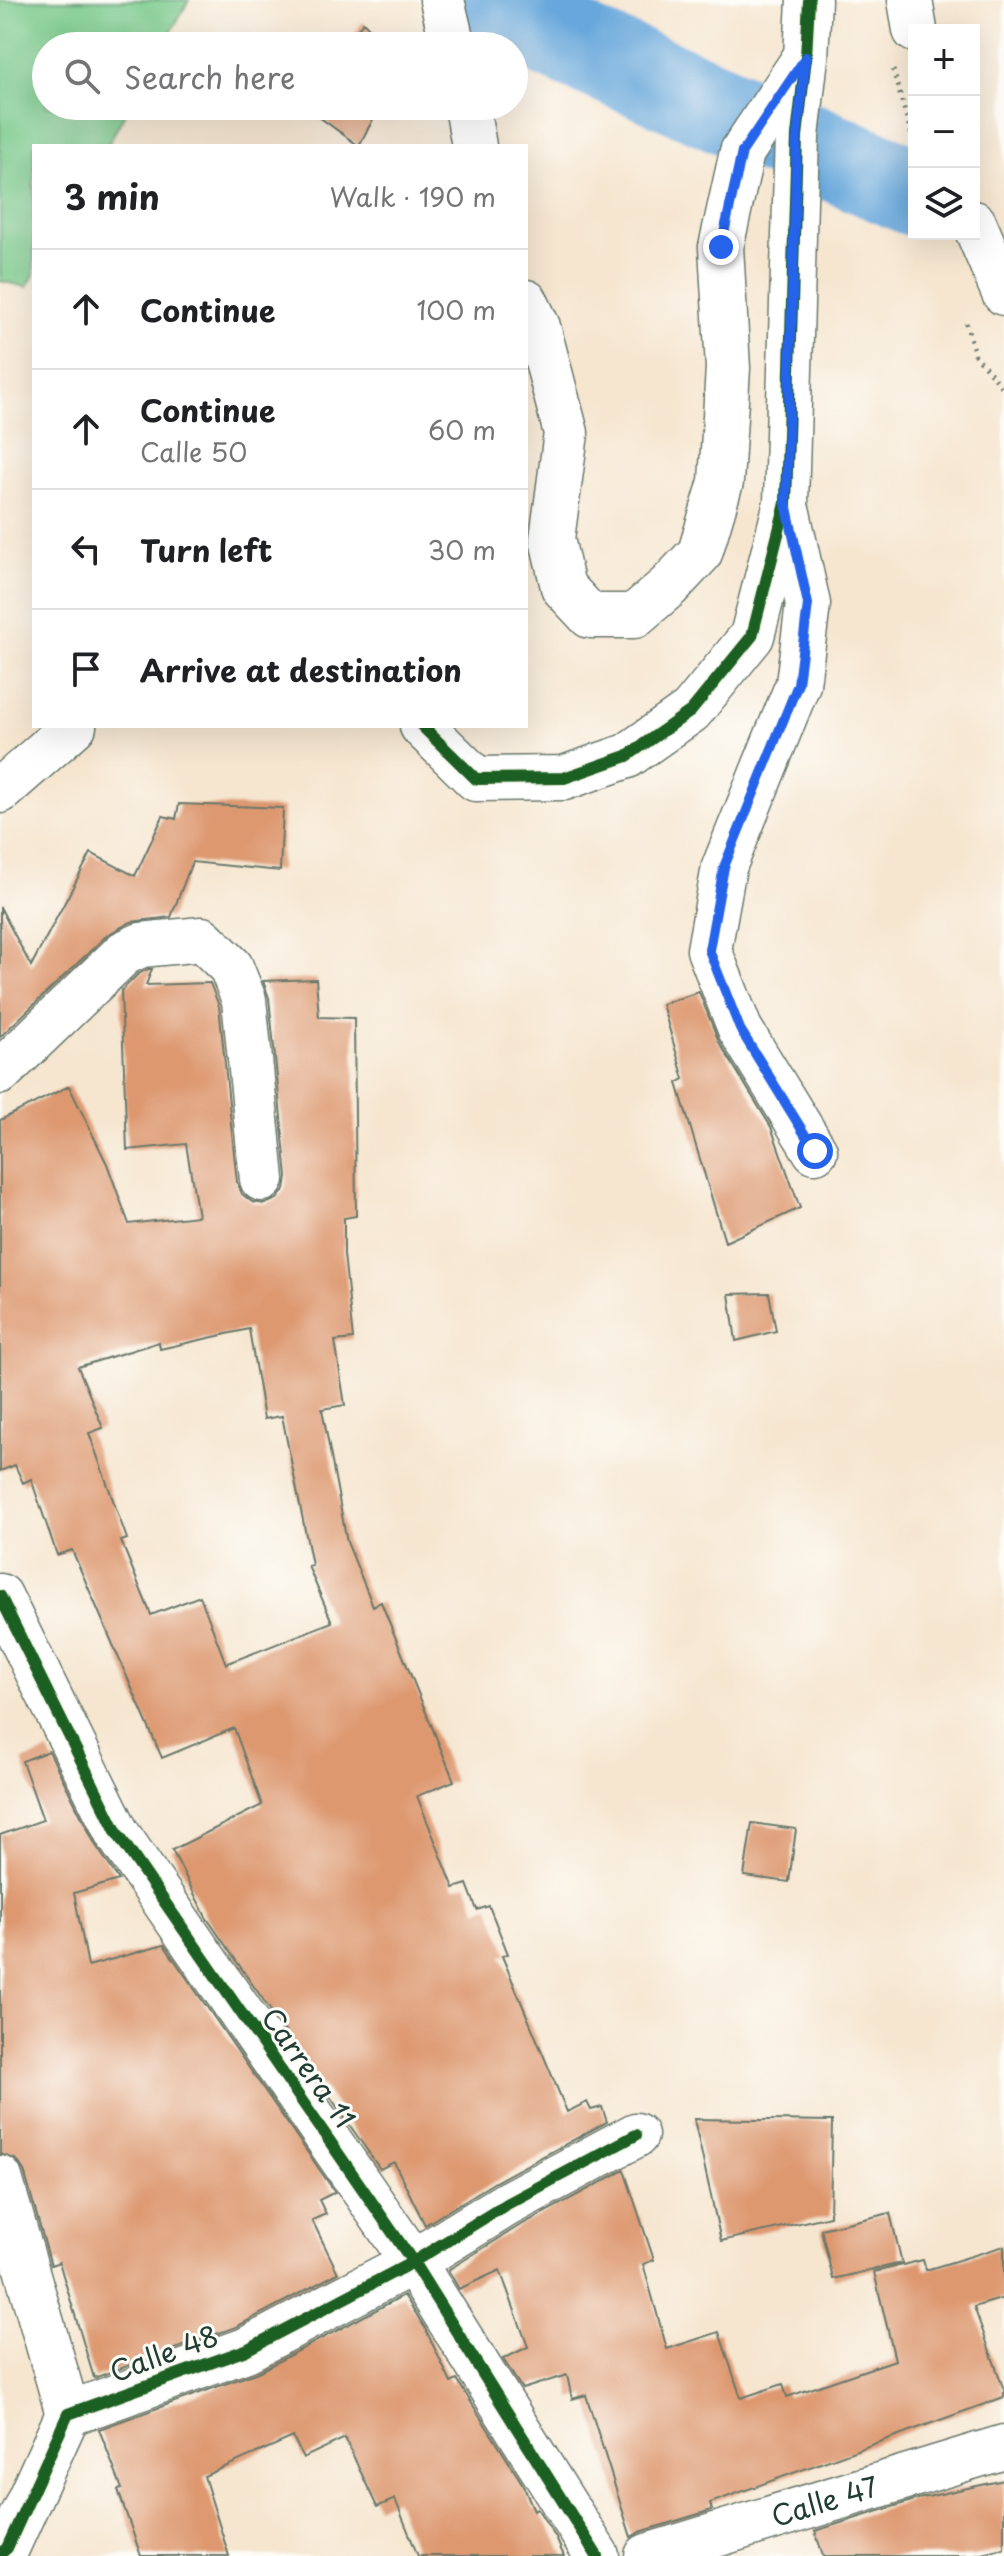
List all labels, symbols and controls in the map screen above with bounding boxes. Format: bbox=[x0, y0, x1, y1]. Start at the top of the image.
map controls bbox=[908, 24, 980, 240]
button: + bbox=[908, 24, 980, 96]
search box bbox=[32, 32, 528, 120]
icon: search bbox=[60, 54, 104, 98]
text: Search here bbox=[124, 54, 296, 99]
button: − bbox=[908, 96, 980, 168]
button: layers bbox=[908, 168, 980, 240]
text: 3 min bbox=[64, 170, 160, 222]
text: Walk · 190 m bbox=[330, 177, 496, 216]
route end bbox=[703, 229, 739, 265]
icon: ahead bbox=[64, 287, 108, 331]
text: Continue bbox=[140, 287, 275, 332]
text: 100 m bbox=[416, 290, 496, 329]
text: Continue bbox=[140, 387, 275, 432]
icon: ahead bbox=[64, 407, 108, 451]
text: 60 m bbox=[428, 410, 496, 449]
text: Calle 50 bbox=[140, 432, 247, 471]
icon: left bbox=[64, 527, 108, 571]
text: Turn left bbox=[140, 527, 272, 572]
text: 30 m bbox=[428, 530, 496, 569]
icon: arrive bbox=[64, 647, 108, 691]
text: Arrive at destination bbox=[140, 647, 462, 692]
route start bbox=[797, 1133, 833, 1169]
street label: Carrera 11 bbox=[252, 1998, 367, 2136]
street label: Calle 48 bbox=[103, 2313, 224, 2392]
street label: Calle 47 bbox=[766, 2464, 883, 2537]

